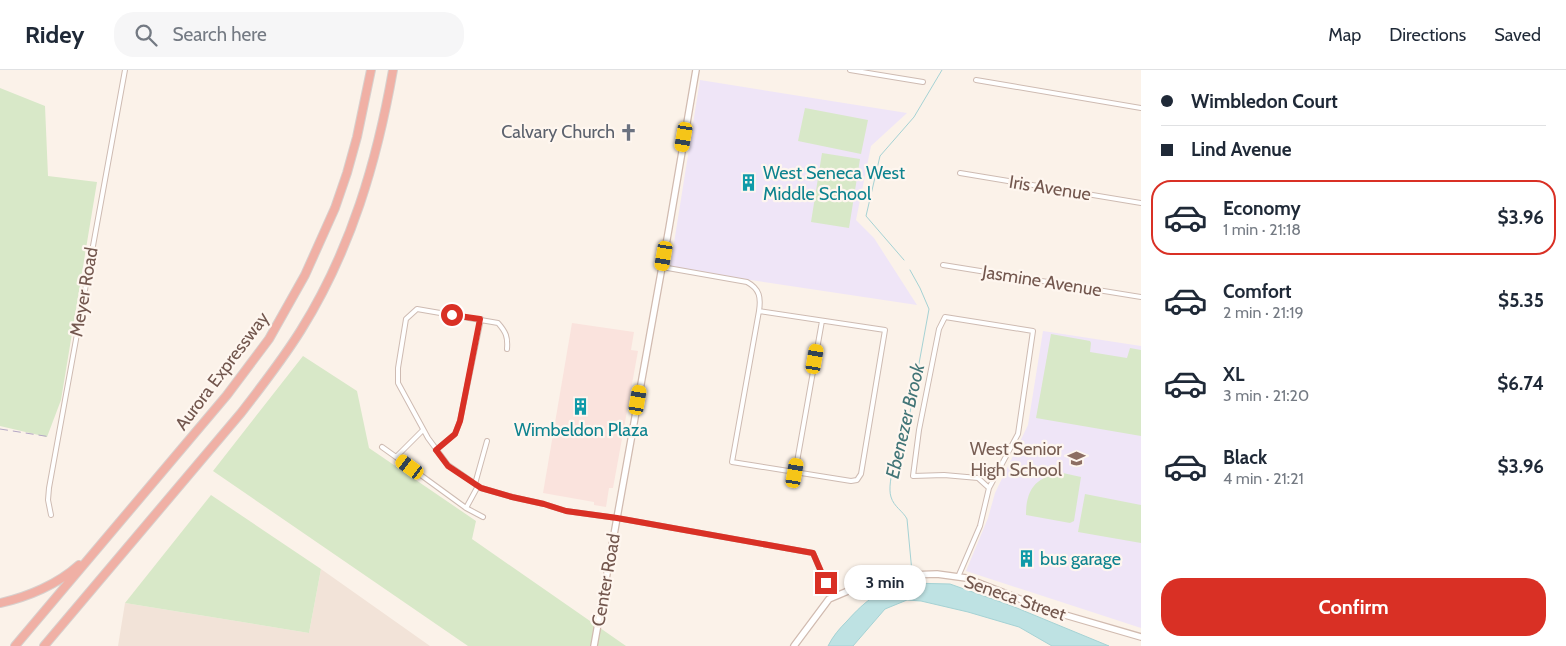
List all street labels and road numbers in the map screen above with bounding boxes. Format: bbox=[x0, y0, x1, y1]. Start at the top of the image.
street label: Iris Avenue bbox=[1008, 171, 1092, 205]
street label: Meyer Road bbox=[65, 246, 103, 338]
street label: Jasmine Avenue bbox=[980, 261, 1103, 301]
street label: Aurora Expressway bbox=[170, 308, 274, 434]
street label: Center Road bbox=[587, 532, 625, 628]
street label: Seneca Street bbox=[961, 570, 1069, 626]

